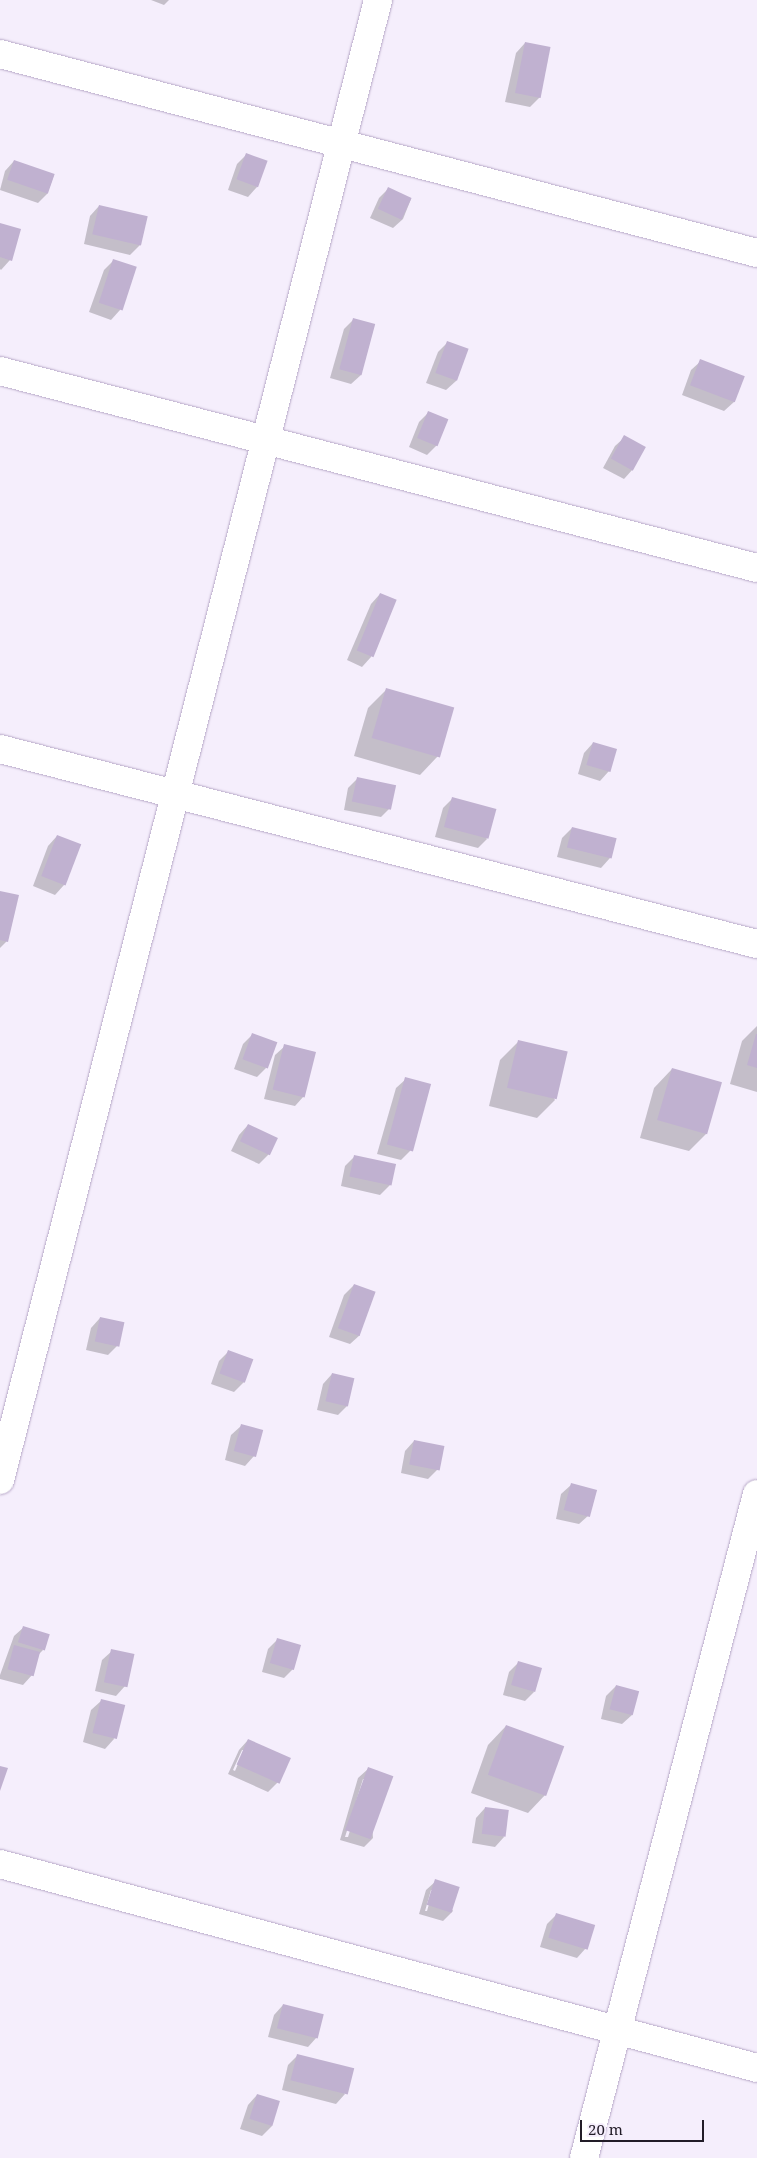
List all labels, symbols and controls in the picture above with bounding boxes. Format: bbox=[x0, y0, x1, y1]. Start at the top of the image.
scale bar bbox=[582, 2110, 706, 2142]
text: 20 m bbox=[588, 2119, 623, 2139]

